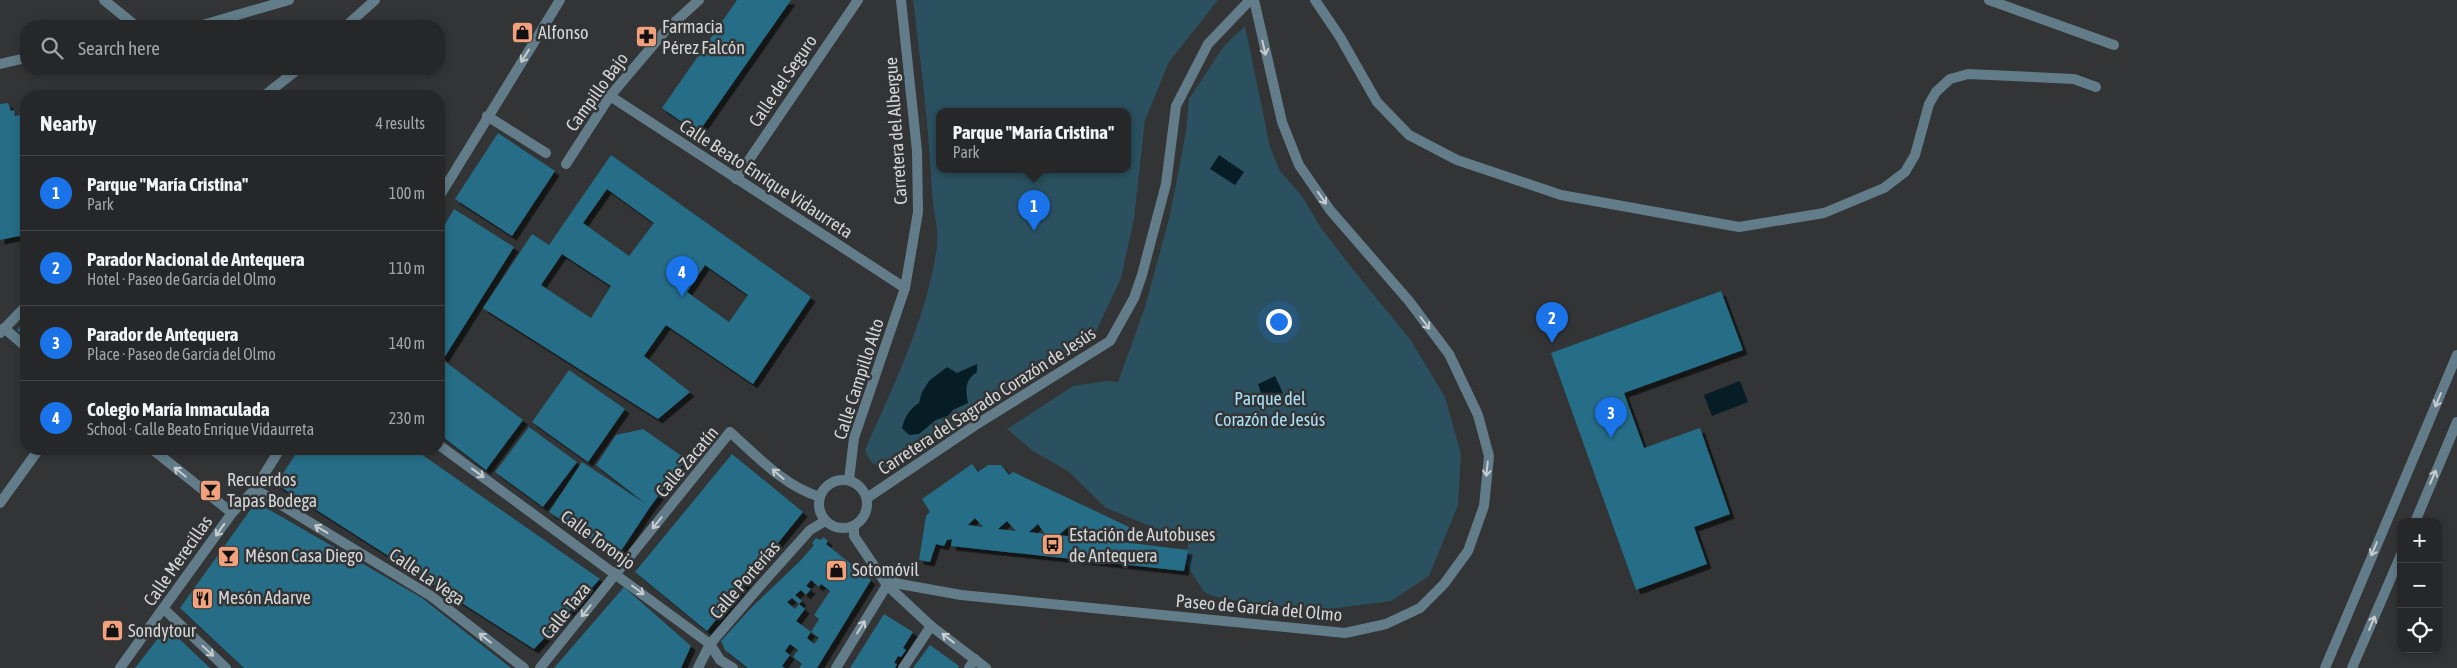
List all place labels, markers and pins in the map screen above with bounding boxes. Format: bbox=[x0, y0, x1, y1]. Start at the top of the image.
place label: Farmacia Pérez Falcón bbox=[662, 16, 745, 58]
shop icon: Alfonso bbox=[510, 21, 534, 45]
place label: Alfonso bbox=[538, 22, 589, 43]
pharmacy icon: Farmacia Pérez Falcón bbox=[634, 25, 658, 49]
pin: 1 bbox=[1018, 190, 1050, 231]
pin: 4 bbox=[666, 256, 698, 297]
pin: 2 bbox=[1536, 302, 1568, 343]
pin: 3 bbox=[1595, 397, 1627, 438]
place label: Recuerdos Tapas Bodega bbox=[227, 469, 317, 511]
bar icon: Recuerdos Tapas Bodega bbox=[199, 478, 223, 502]
place label: Estación de Autobuses de Antequera bbox=[1069, 524, 1215, 566]
bus stop icon: Estación de Autobuses de Antequera bbox=[1041, 533, 1065, 557]
bar icon: Méson Casa Diego bbox=[217, 544, 241, 568]
place label: Méson Casa Diego bbox=[245, 545, 363, 566]
shop icon: Sotomóvil bbox=[824, 558, 848, 582]
place label: Sotomóvil bbox=[852, 559, 919, 580]
restaurant icon: Mesón Adarve bbox=[190, 586, 214, 610]
place label: Mesón Adarve bbox=[218, 587, 311, 608]
shop icon: Sondytour bbox=[100, 619, 124, 643]
place label: Sondytour bbox=[128, 620, 197, 641]

